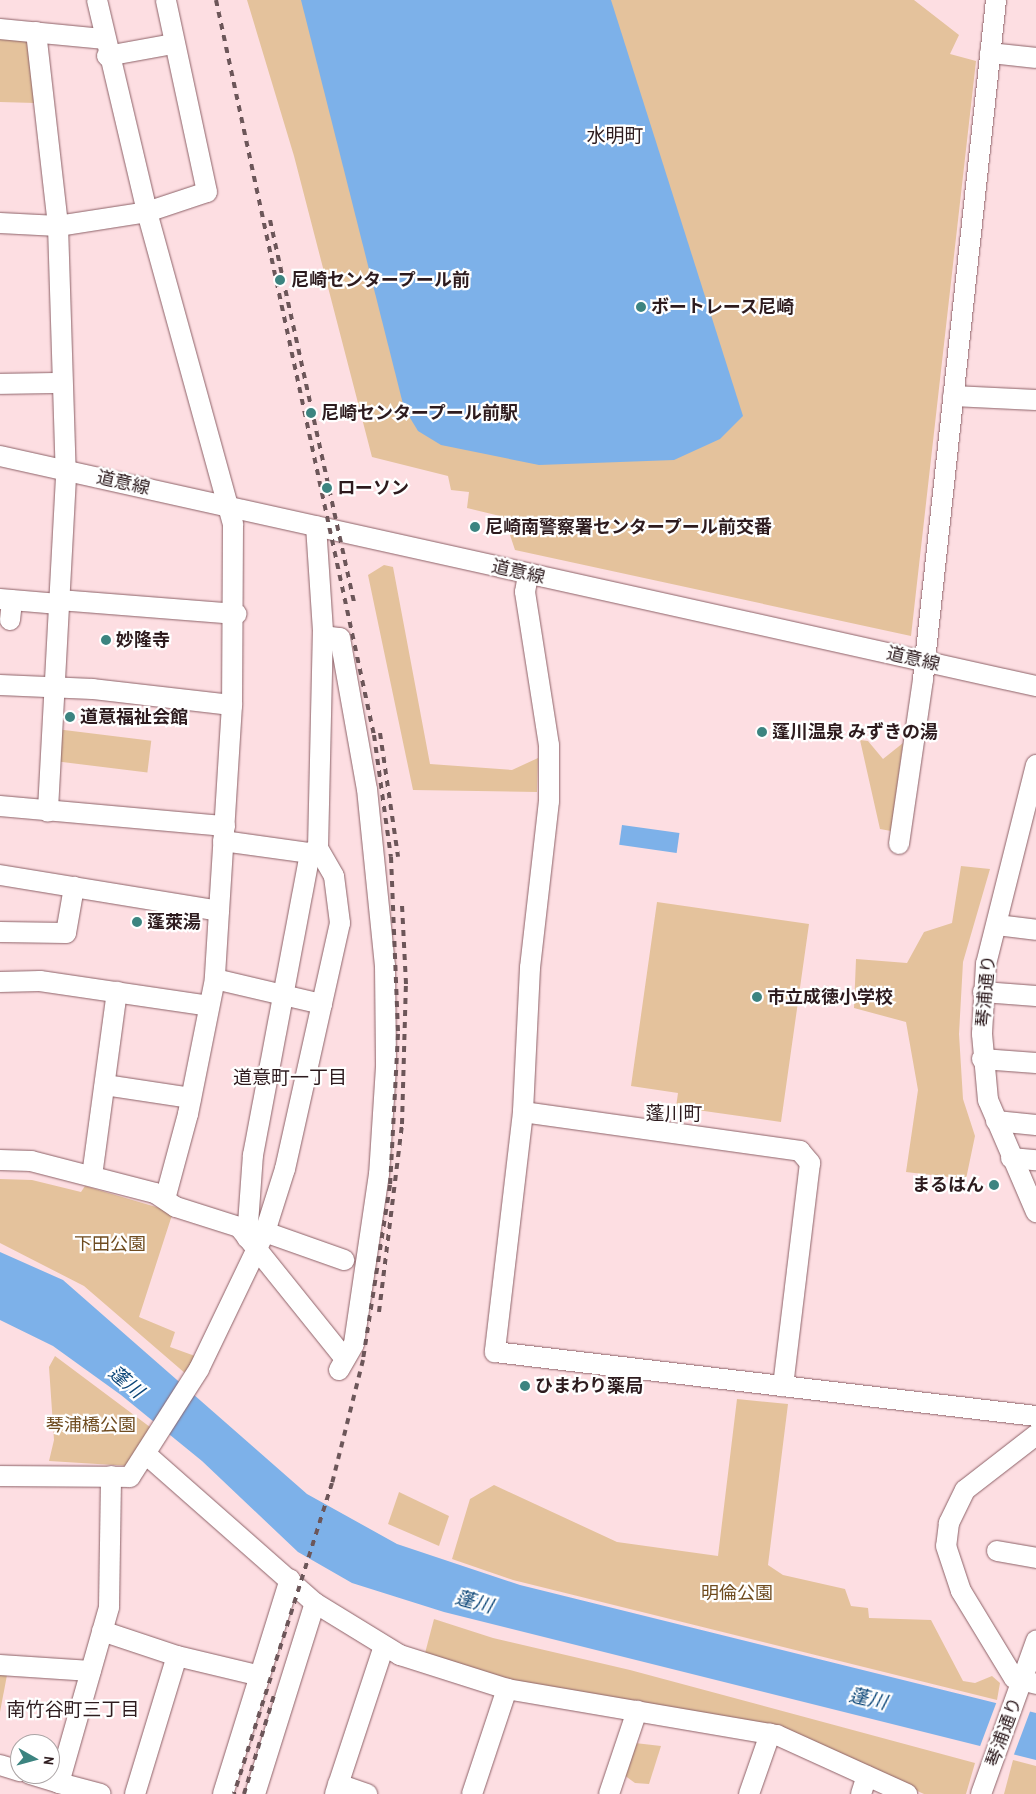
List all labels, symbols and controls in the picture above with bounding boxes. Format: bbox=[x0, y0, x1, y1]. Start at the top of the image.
district label: 水明町 bbox=[587, 125, 643, 147]
place label: 尼崎センタープール前 bbox=[291, 269, 471, 291]
marker: 尼崎センタープール前 bbox=[273, 273, 287, 287]
place label: ボートレース尼崎 bbox=[651, 296, 795, 318]
marker: ボートレース尼崎 bbox=[635, 301, 647, 313]
place label: 尼崎センタープール前駅 bbox=[321, 402, 519, 424]
marker: 尼崎センタープール前駅 bbox=[305, 407, 317, 419]
street label: 道意線 bbox=[94, 466, 152, 500]
place label: ローソン bbox=[337, 477, 409, 499]
marker: ローソン bbox=[321, 482, 333, 494]
place label: 尼崎南警察署センタープール前交番 bbox=[485, 516, 773, 538]
marker: 尼崎南警察署センタープール前交番 bbox=[469, 521, 481, 533]
street label: 道意線 bbox=[489, 555, 547, 589]
place label: 妙隆寺 bbox=[116, 629, 170, 651]
marker: 妙隆寺 bbox=[100, 634, 112, 646]
street label: 道意線 bbox=[884, 642, 942, 676]
place label: 道意福祉会館 bbox=[80, 706, 188, 728]
marker: 道意福祉会館 bbox=[64, 711, 76, 723]
place label: 蓬川温泉 みずきの湯 bbox=[772, 721, 938, 743]
marker: 蓬川温泉 みずきの湯 bbox=[756, 726, 768, 738]
place label: 蓬萊湯 bbox=[147, 911, 201, 933]
marker: 蓬萊湯 bbox=[131, 916, 143, 928]
street label: 琴浦通り bbox=[972, 954, 1000, 1028]
place label: 市立成徳小学校 bbox=[767, 986, 893, 1008]
marker: 市立成徳小学校 bbox=[751, 991, 763, 1003]
district label: 道意町一丁目 bbox=[233, 1067, 347, 1089]
district label: 蓬川町 bbox=[646, 1103, 702, 1125]
place label: まるはん bbox=[912, 1174, 984, 1196]
marker: まるはん bbox=[988, 1179, 1000, 1191]
park label: 下田公園 bbox=[74, 1233, 146, 1255]
water label: 蓬川 bbox=[104, 1361, 148, 1403]
place label: ひまわり薬局 bbox=[535, 1375, 643, 1397]
marker: ひまわり薬局 bbox=[519, 1380, 531, 1392]
park label: 琴浦橋公園 bbox=[46, 1414, 136, 1436]
park label: 明倫公園 bbox=[701, 1582, 773, 1604]
water label: 蓬川 bbox=[453, 1586, 495, 1618]
water label: 蓬川 bbox=[847, 1684, 889, 1714]
street label: 琴浦通り bbox=[982, 1694, 1026, 1770]
district label: 南竹谷町三丁目 bbox=[7, 1699, 139, 1721]
north arrow bbox=[10, 1734, 60, 1784]
text: N bbox=[39, 1755, 58, 1766]

